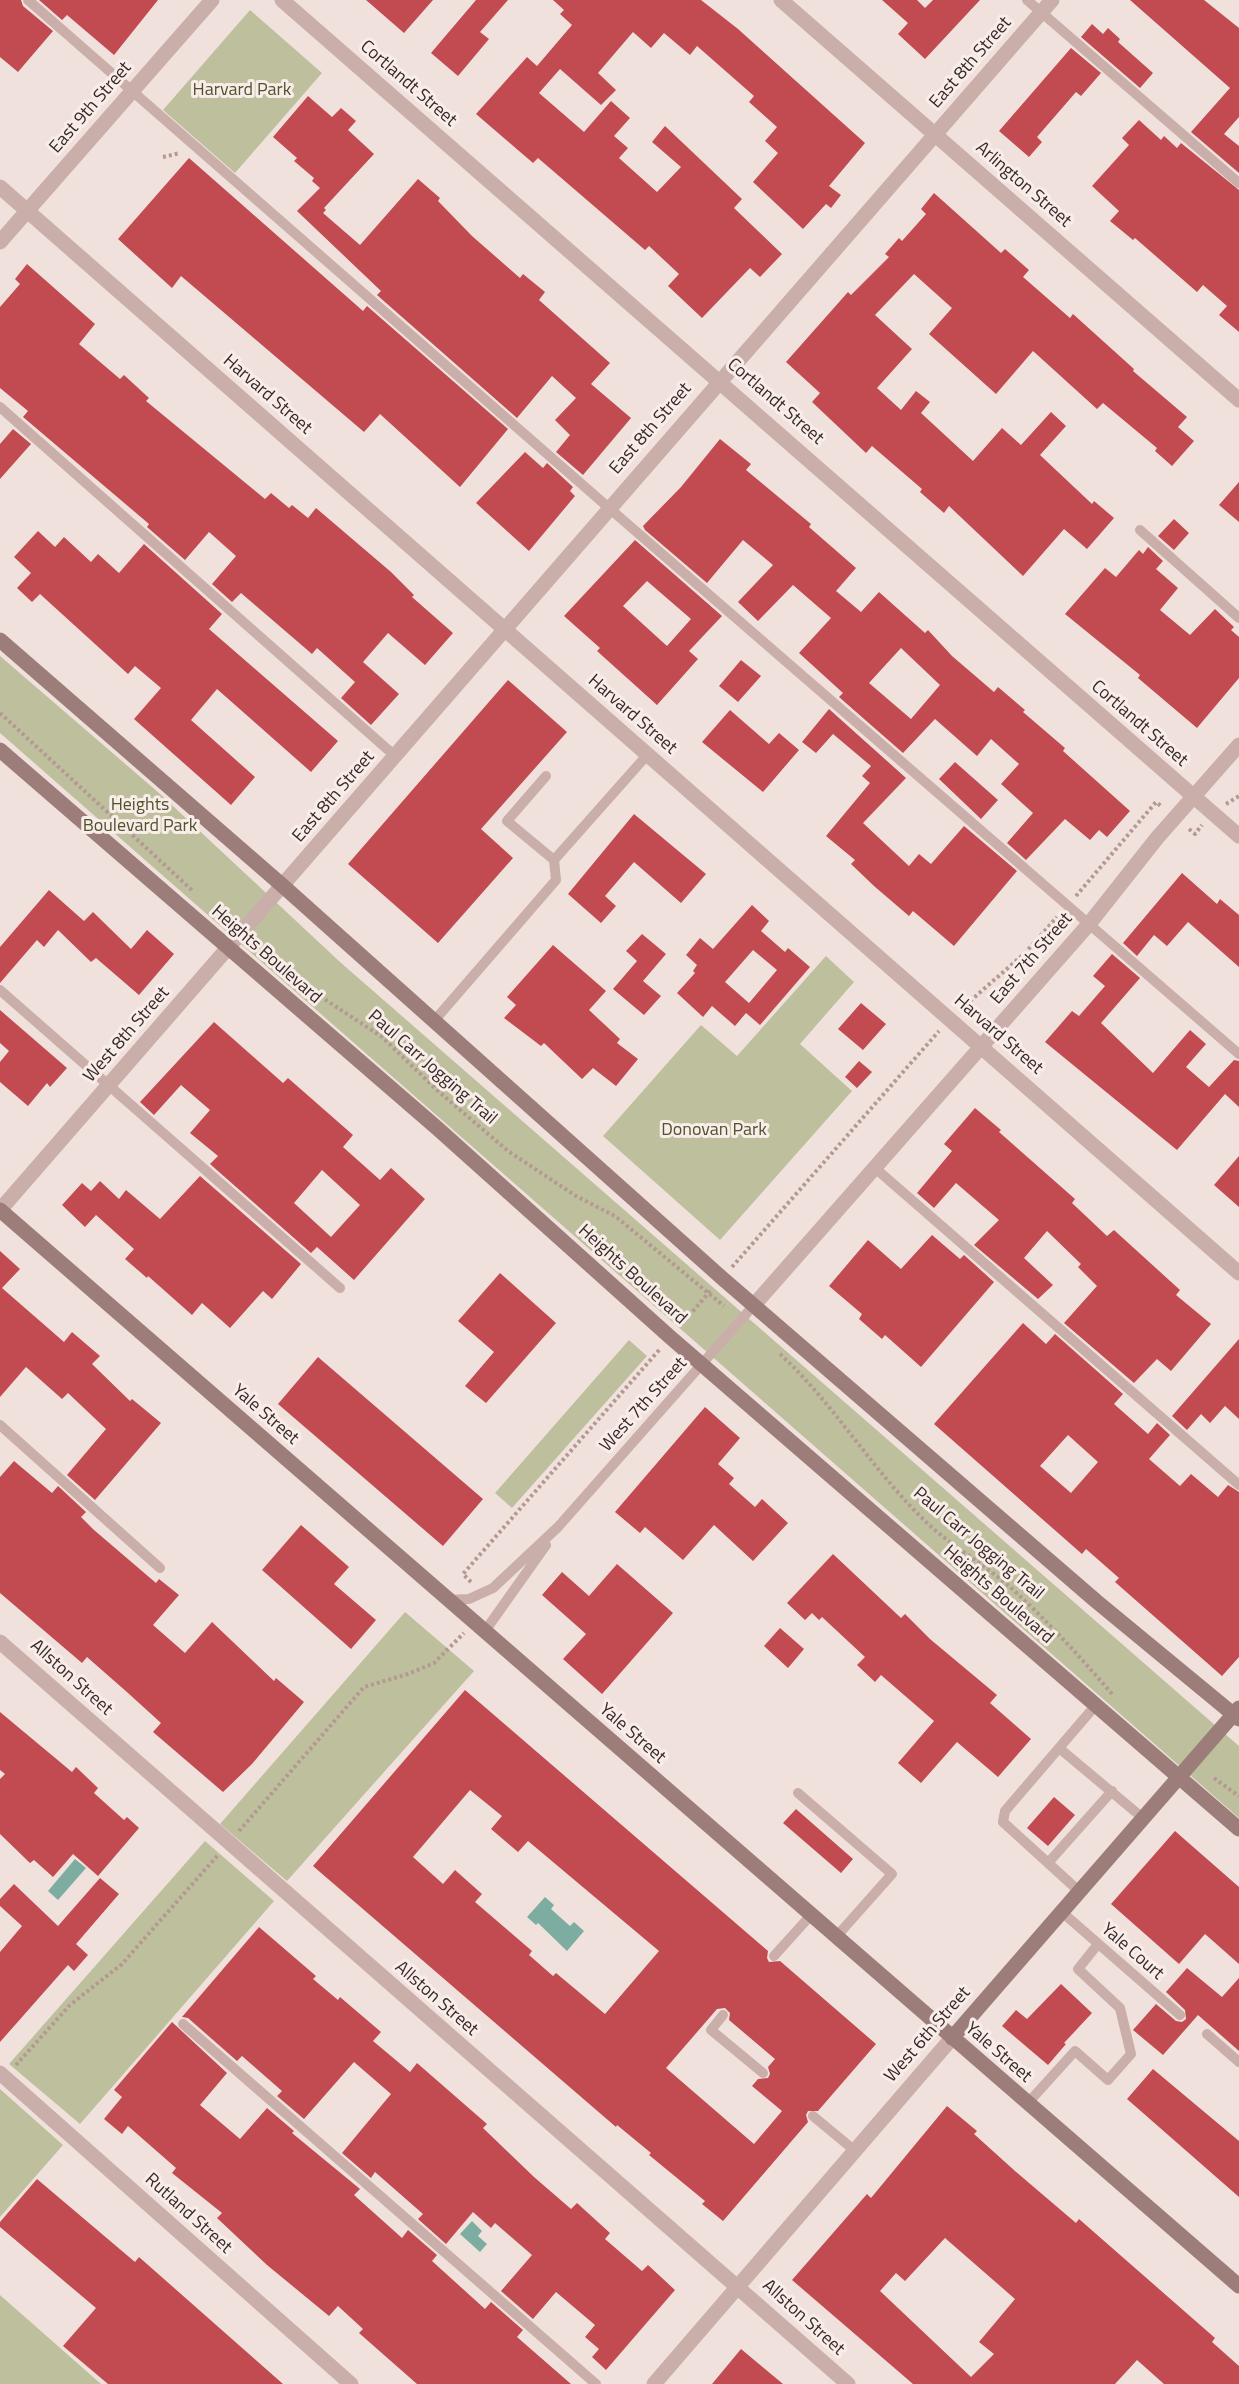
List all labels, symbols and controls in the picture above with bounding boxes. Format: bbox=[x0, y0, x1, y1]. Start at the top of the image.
street label: East 8th Street bbox=[925, 13, 1017, 113]
street label: Cortlandt Street bbox=[355, 36, 461, 132]
street label: East 9th Street bbox=[45, 58, 137, 158]
park label: Harvard Park bbox=[193, 80, 291, 102]
street label: Arlington Street bbox=[971, 138, 1075, 232]
street label: Harvard Street bbox=[218, 351, 316, 439]
street label: Cortlandt Street bbox=[722, 354, 828, 450]
street label: East 8th Street bbox=[605, 379, 697, 479]
street label: Harvard Street bbox=[583, 671, 681, 759]
street label: Cortlandt Street bbox=[1086, 676, 1192, 772]
street label: East 8th Street bbox=[288, 747, 380, 847]
park label: Heights Boulevard Park bbox=[83, 795, 197, 838]
street label: Heights Boulevard bbox=[206, 901, 326, 1009]
street label: East 7th Street bbox=[986, 909, 1078, 1009]
street label: West 8th Street bbox=[80, 983, 174, 1087]
street label: Harvard Street bbox=[949, 991, 1047, 1079]
street label: Paul Carr Jogging Trail bbox=[363, 1006, 501, 1130]
park label: Donovan Park bbox=[661, 1120, 767, 1142]
street label: Heights Boulevard bbox=[573, 1221, 691, 1329]
street label: West 7th Street bbox=[596, 1353, 692, 1457]
street label: Yale Street bbox=[227, 1380, 303, 1450]
street label: Paul Carr Jogging Trail bbox=[908, 1483, 1048, 1605]
street label: Heights Boulevard bbox=[938, 1541, 1058, 1649]
street label: Allston Street bbox=[25, 1635, 117, 1721]
street label: Yale Street bbox=[594, 1699, 670, 1769]
street label: Yale Court bbox=[1096, 1919, 1168, 1985]
street label: Allston Street bbox=[390, 1957, 482, 2041]
street label: West 6th Street bbox=[881, 1983, 975, 2087]
street label: Yale Street bbox=[960, 2018, 1036, 2088]
street label: Rutland Street bbox=[140, 2169, 236, 2259]
street label: Allston Street bbox=[757, 2275, 849, 2361]

